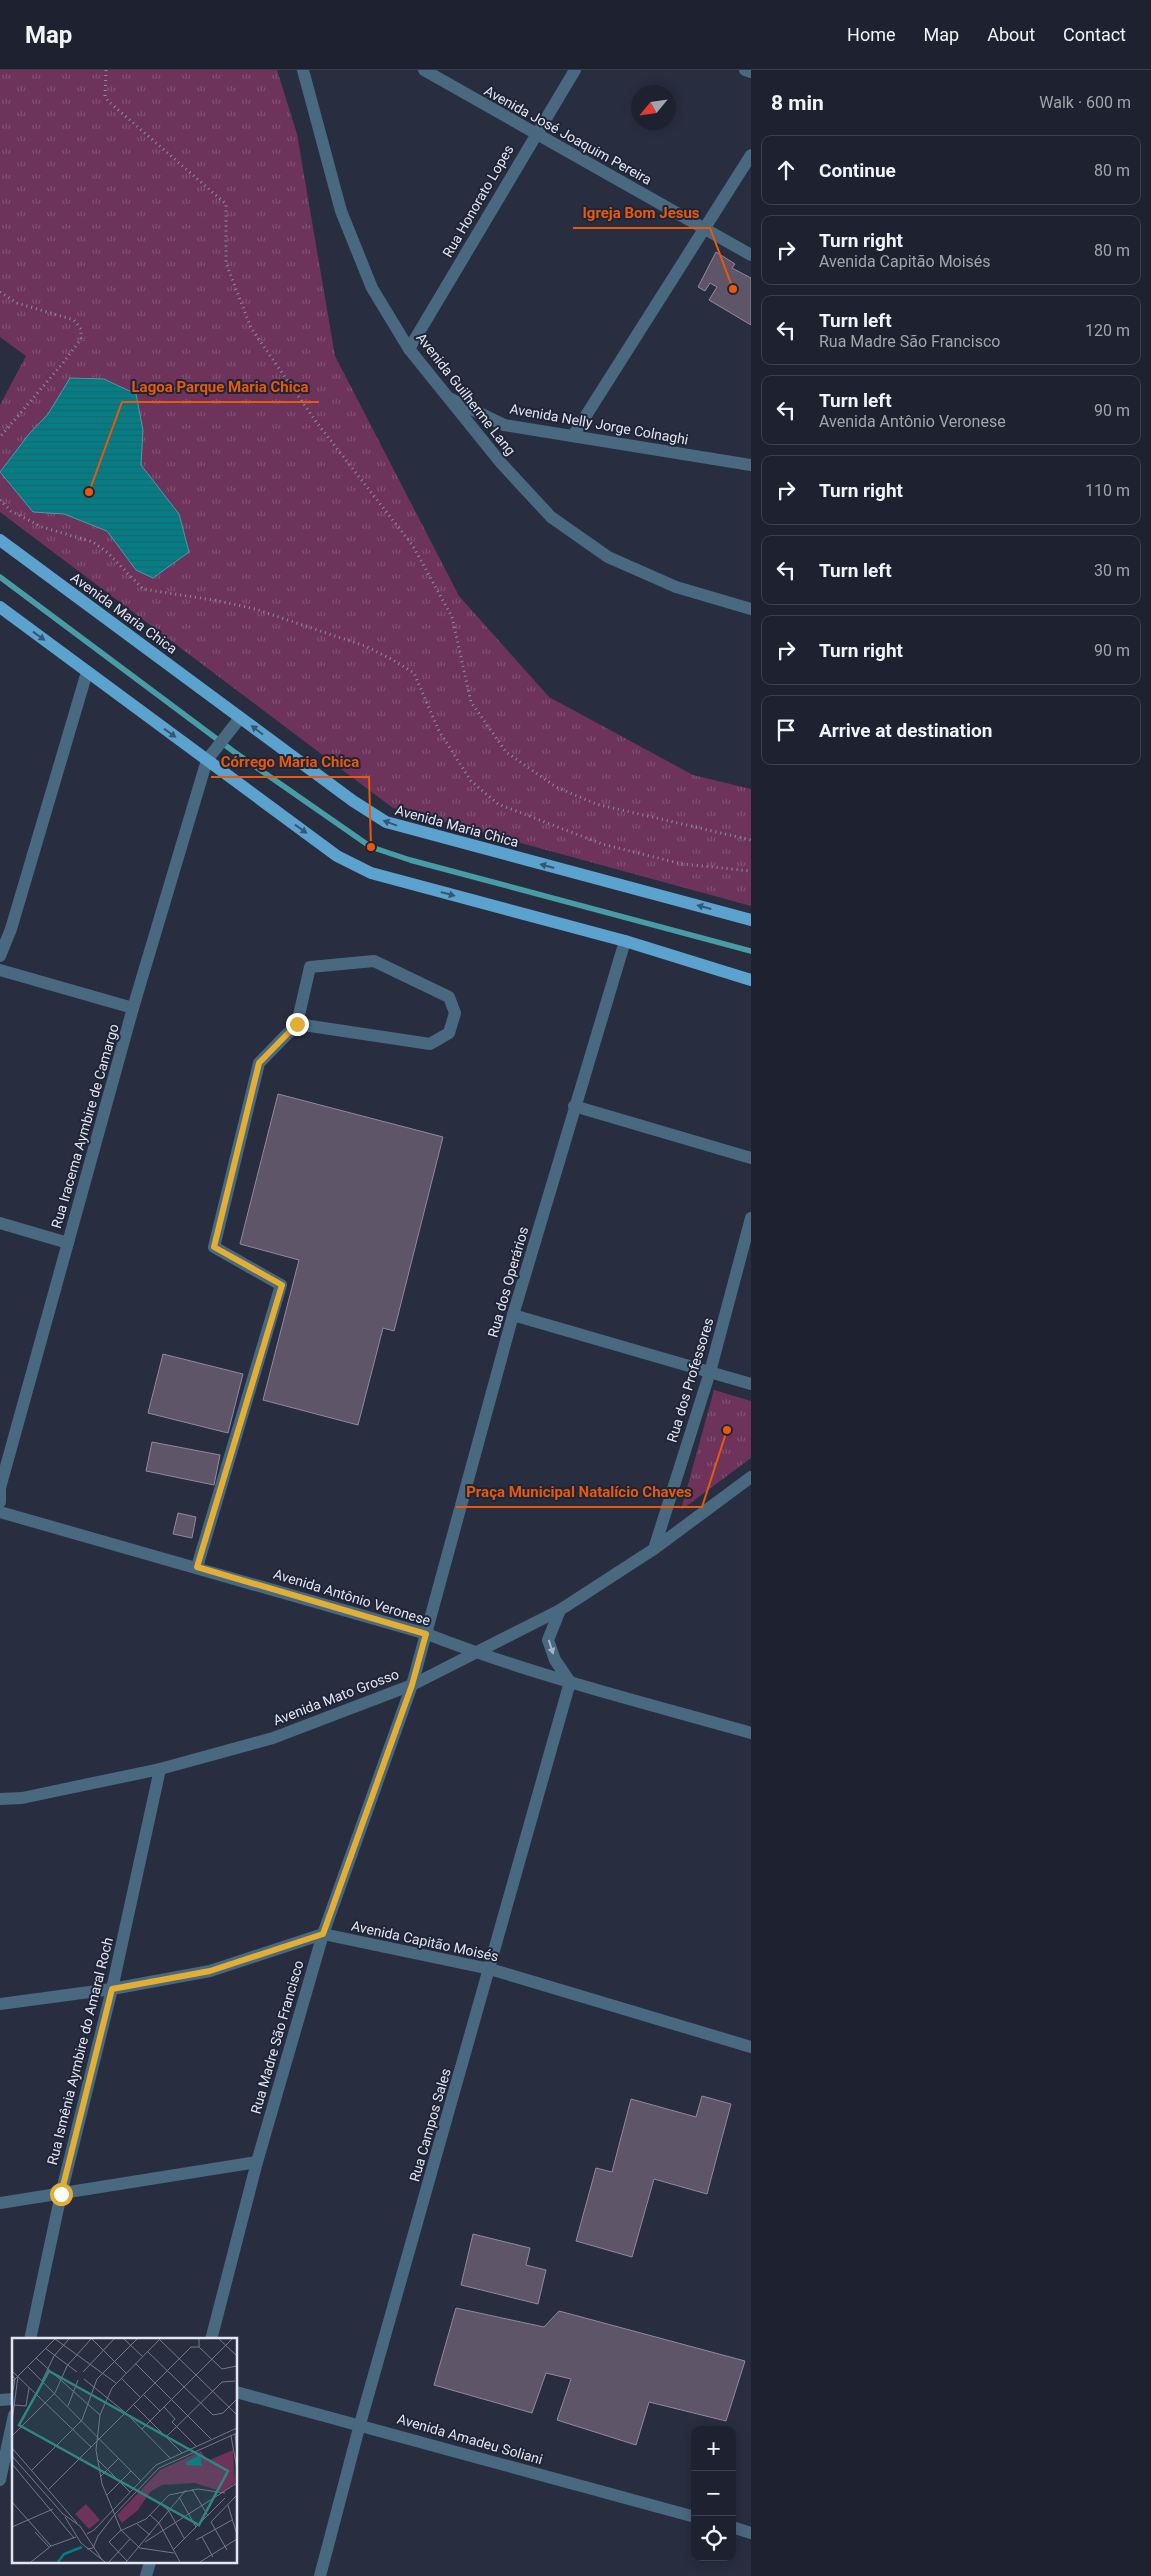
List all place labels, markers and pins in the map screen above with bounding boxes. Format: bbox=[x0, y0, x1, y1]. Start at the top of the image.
callout: Igreja Bom Jesus bbox=[573, 198, 710, 228]
callout: Lagoa Parque Maria Chica bbox=[122, 372, 319, 402]
callout: Córrego Maria Chica bbox=[211, 747, 369, 777]
callout: Praça Municipal Natalício Chaves bbox=[456, 1477, 702, 1507]

